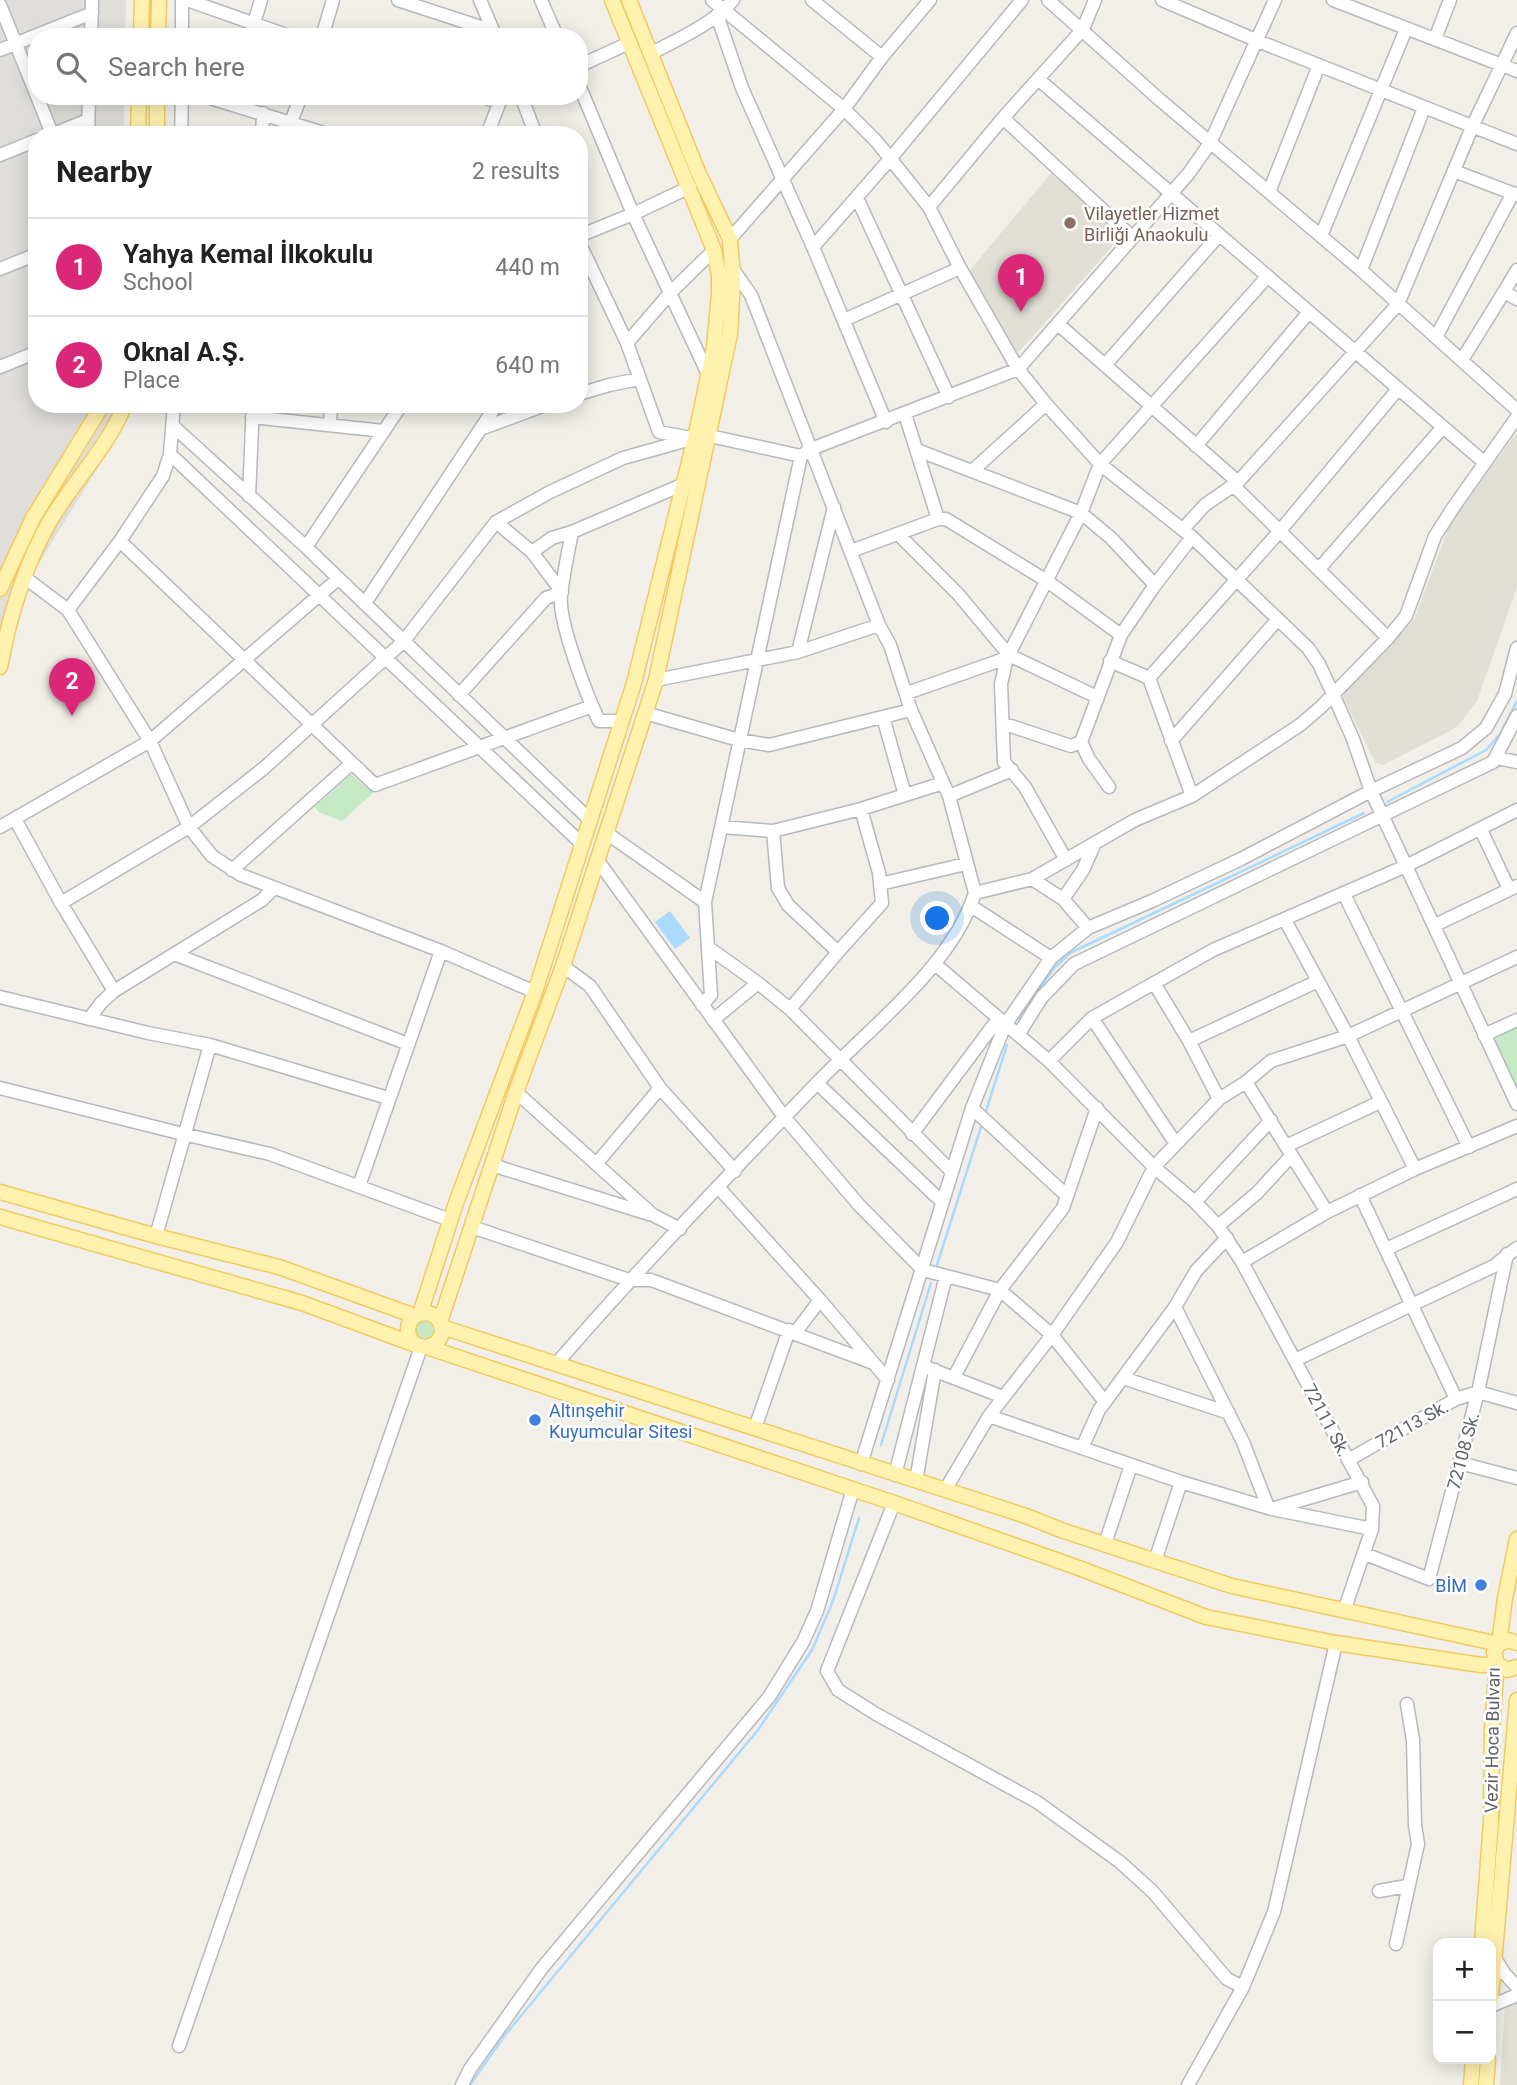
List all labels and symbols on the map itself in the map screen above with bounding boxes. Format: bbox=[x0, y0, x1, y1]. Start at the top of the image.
place label: Vilayetler Hizmet Birliği Anaokulu bbox=[1084, 203, 1220, 245]
marker: Vilayetler Hizmet Birliği Anaokulu bbox=[1062, 215, 1078, 231]
pin: 1 bbox=[998, 254, 1044, 312]
pin: 2 bbox=[49, 658, 95, 716]
your location bbox=[920, 901, 954, 935]
street label: 72111 Sk. bbox=[1299, 1380, 1355, 1460]
street label: 72113 Sk. bbox=[1372, 1396, 1452, 1452]
place label: Altınşehir Kuyumcular Sitesi bbox=[549, 1400, 692, 1442]
street label: 72108 Sk. bbox=[1443, 1410, 1483, 1492]
marker: Altınşehir Kuyumcular Sitesi bbox=[527, 1412, 543, 1428]
place label: BİM bbox=[1435, 1575, 1467, 1596]
marker: BİM bbox=[1473, 1577, 1489, 1593]
street label: Vezir Hoca Bulvarı bbox=[1480, 1667, 1504, 1813]

